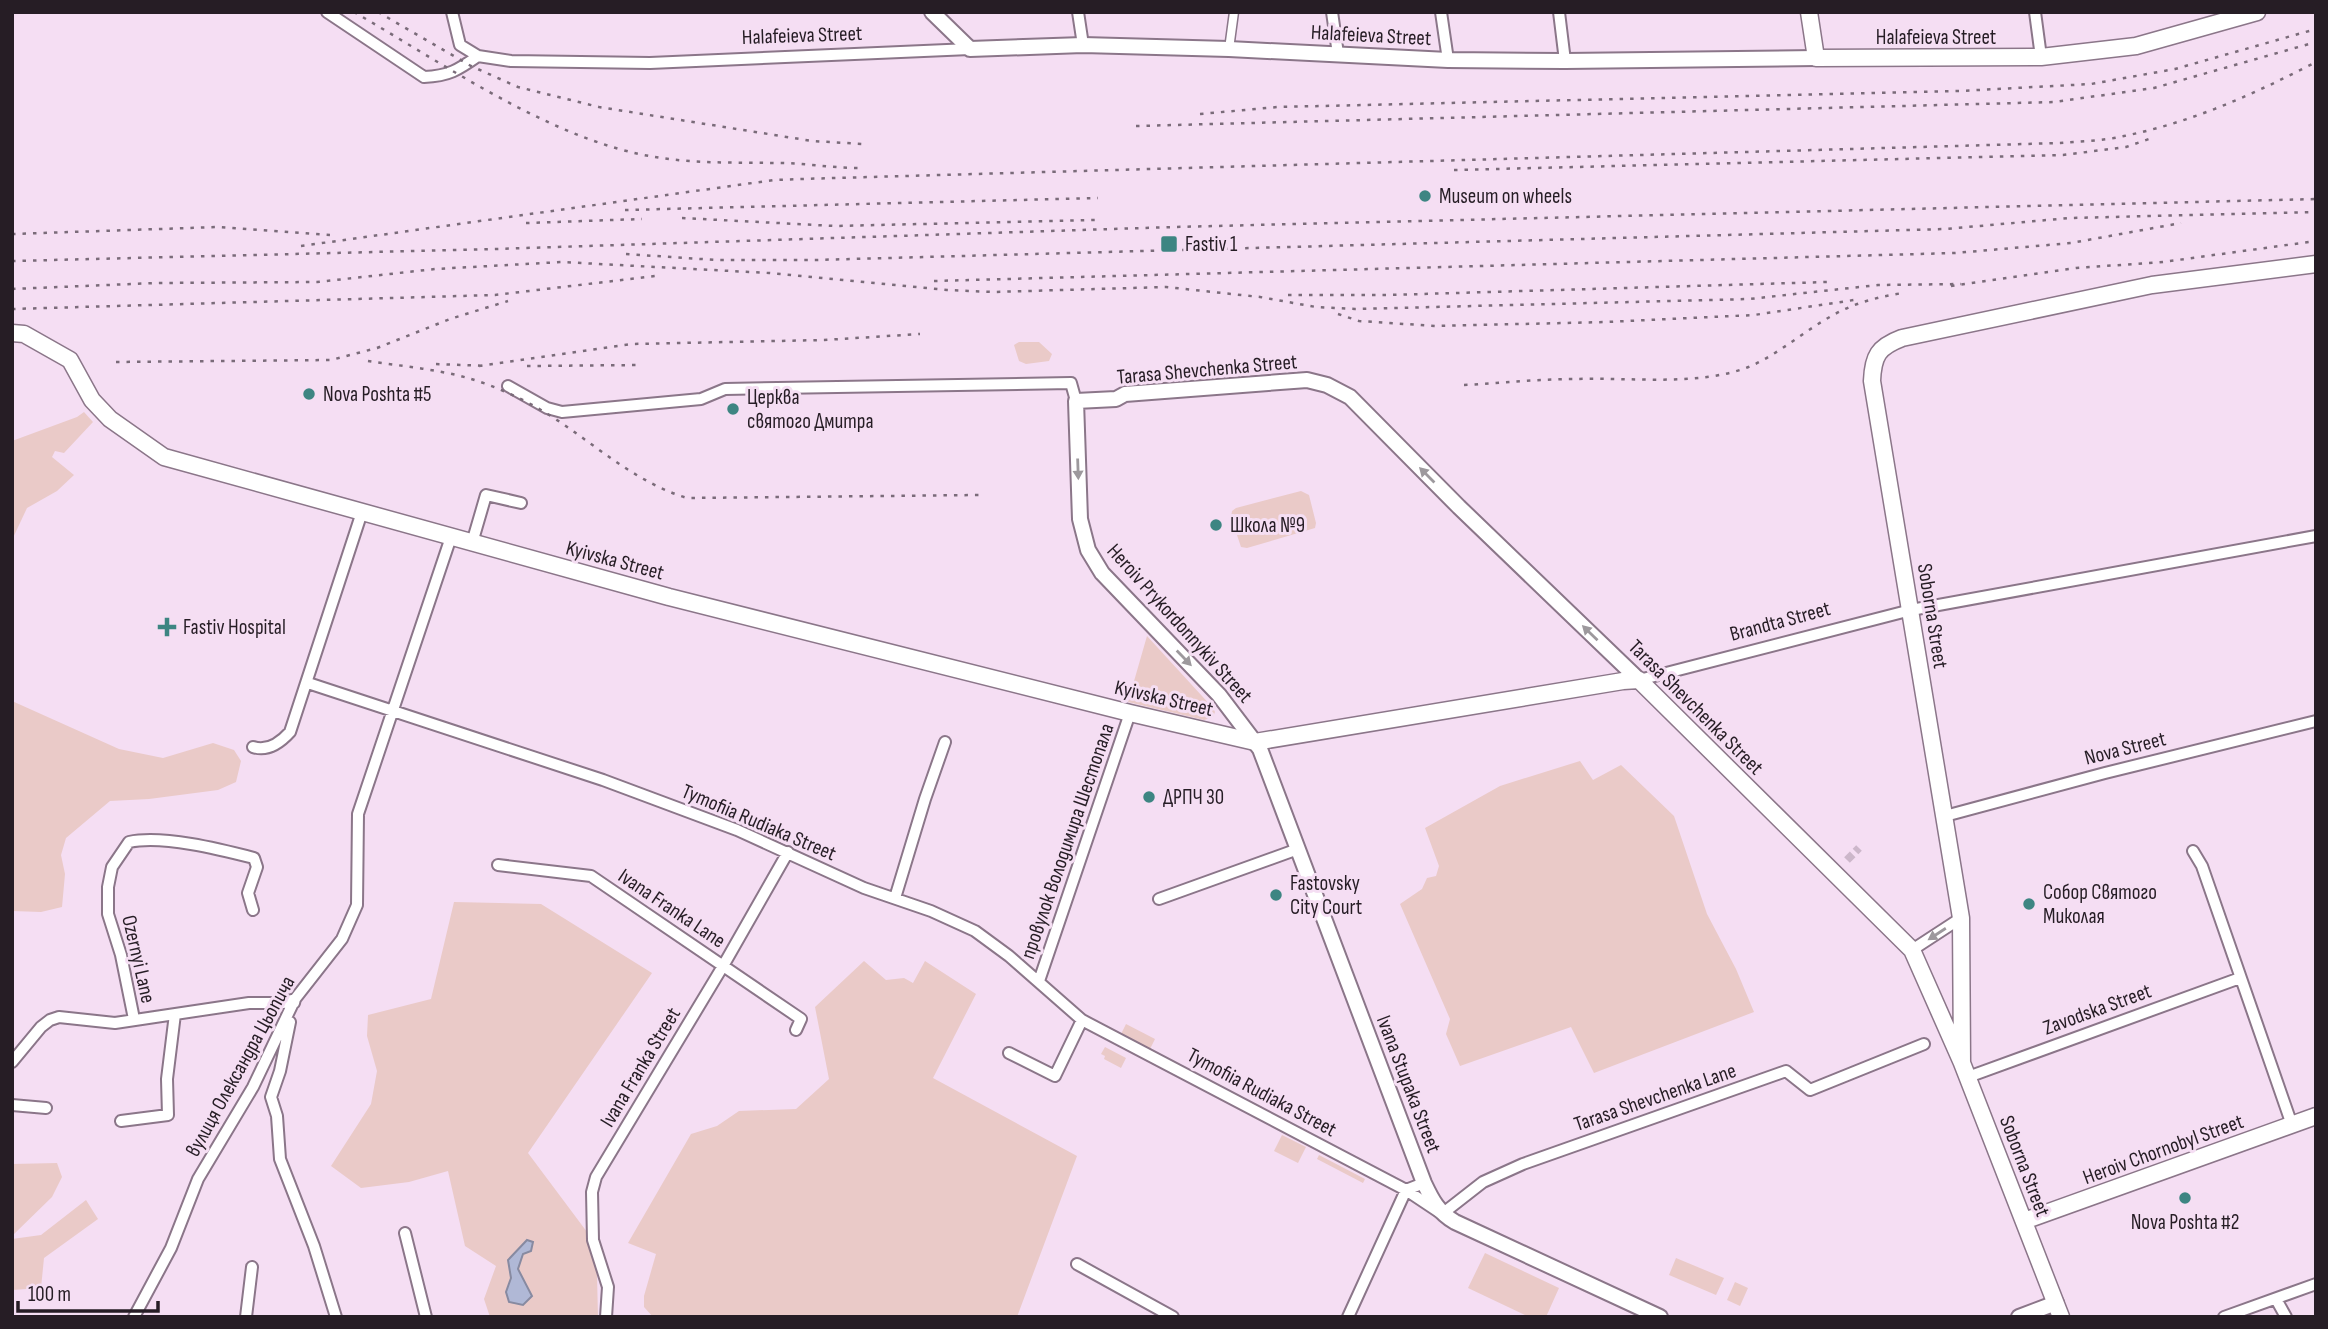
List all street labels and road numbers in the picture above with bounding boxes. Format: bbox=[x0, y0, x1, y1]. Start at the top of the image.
street label: Halafeieva Street bbox=[1310, 20, 1432, 51]
street label: Halafeieva Street bbox=[741, 21, 863, 50]
street label: Halafeieva Street bbox=[1876, 25, 1996, 50]
street label: Tarasa Shevchenka Street bbox=[1116, 349, 1298, 390]
street label: Kyivska Street bbox=[563, 535, 667, 586]
street label: Heroiv Prykordonnykiv Street bbox=[1102, 539, 1258, 708]
street label: Soborna Street bbox=[1912, 562, 1953, 670]
street label: Brandta Street bbox=[1727, 596, 1833, 647]
street label: Tarasa Shevchenka Street bbox=[1623, 635, 1768, 780]
street label: Kyivska Street bbox=[1112, 675, 1216, 722]
street label: провулок Володимира Шестопала bbox=[1015, 720, 1120, 962]
street label: Nova Street bbox=[2082, 726, 2168, 771]
street label: Tymofiia Rudiaka Street bbox=[678, 779, 840, 866]
street label: Ivana Franka Lane bbox=[613, 863, 730, 953]
street label: Ozernyi Lane bbox=[116, 913, 161, 1006]
street label: вулиця Олександра Цьопича bbox=[180, 972, 300, 1161]
street label: Zavodska Street bbox=[2040, 978, 2155, 1041]
street label: Ivana Franka Street bbox=[595, 1003, 686, 1132]
street label: Ivana Stupaka Street bbox=[1371, 1012, 1446, 1156]
street label: Tymofiia Rudiaka Street bbox=[1183, 1043, 1341, 1142]
street label: Tarasa Shevchenka Lane bbox=[1571, 1058, 1739, 1137]
street label: Heroiv Chornobyl Street bbox=[2080, 1109, 2247, 1190]
street label: Soborna Street bbox=[1994, 1112, 2055, 1220]

